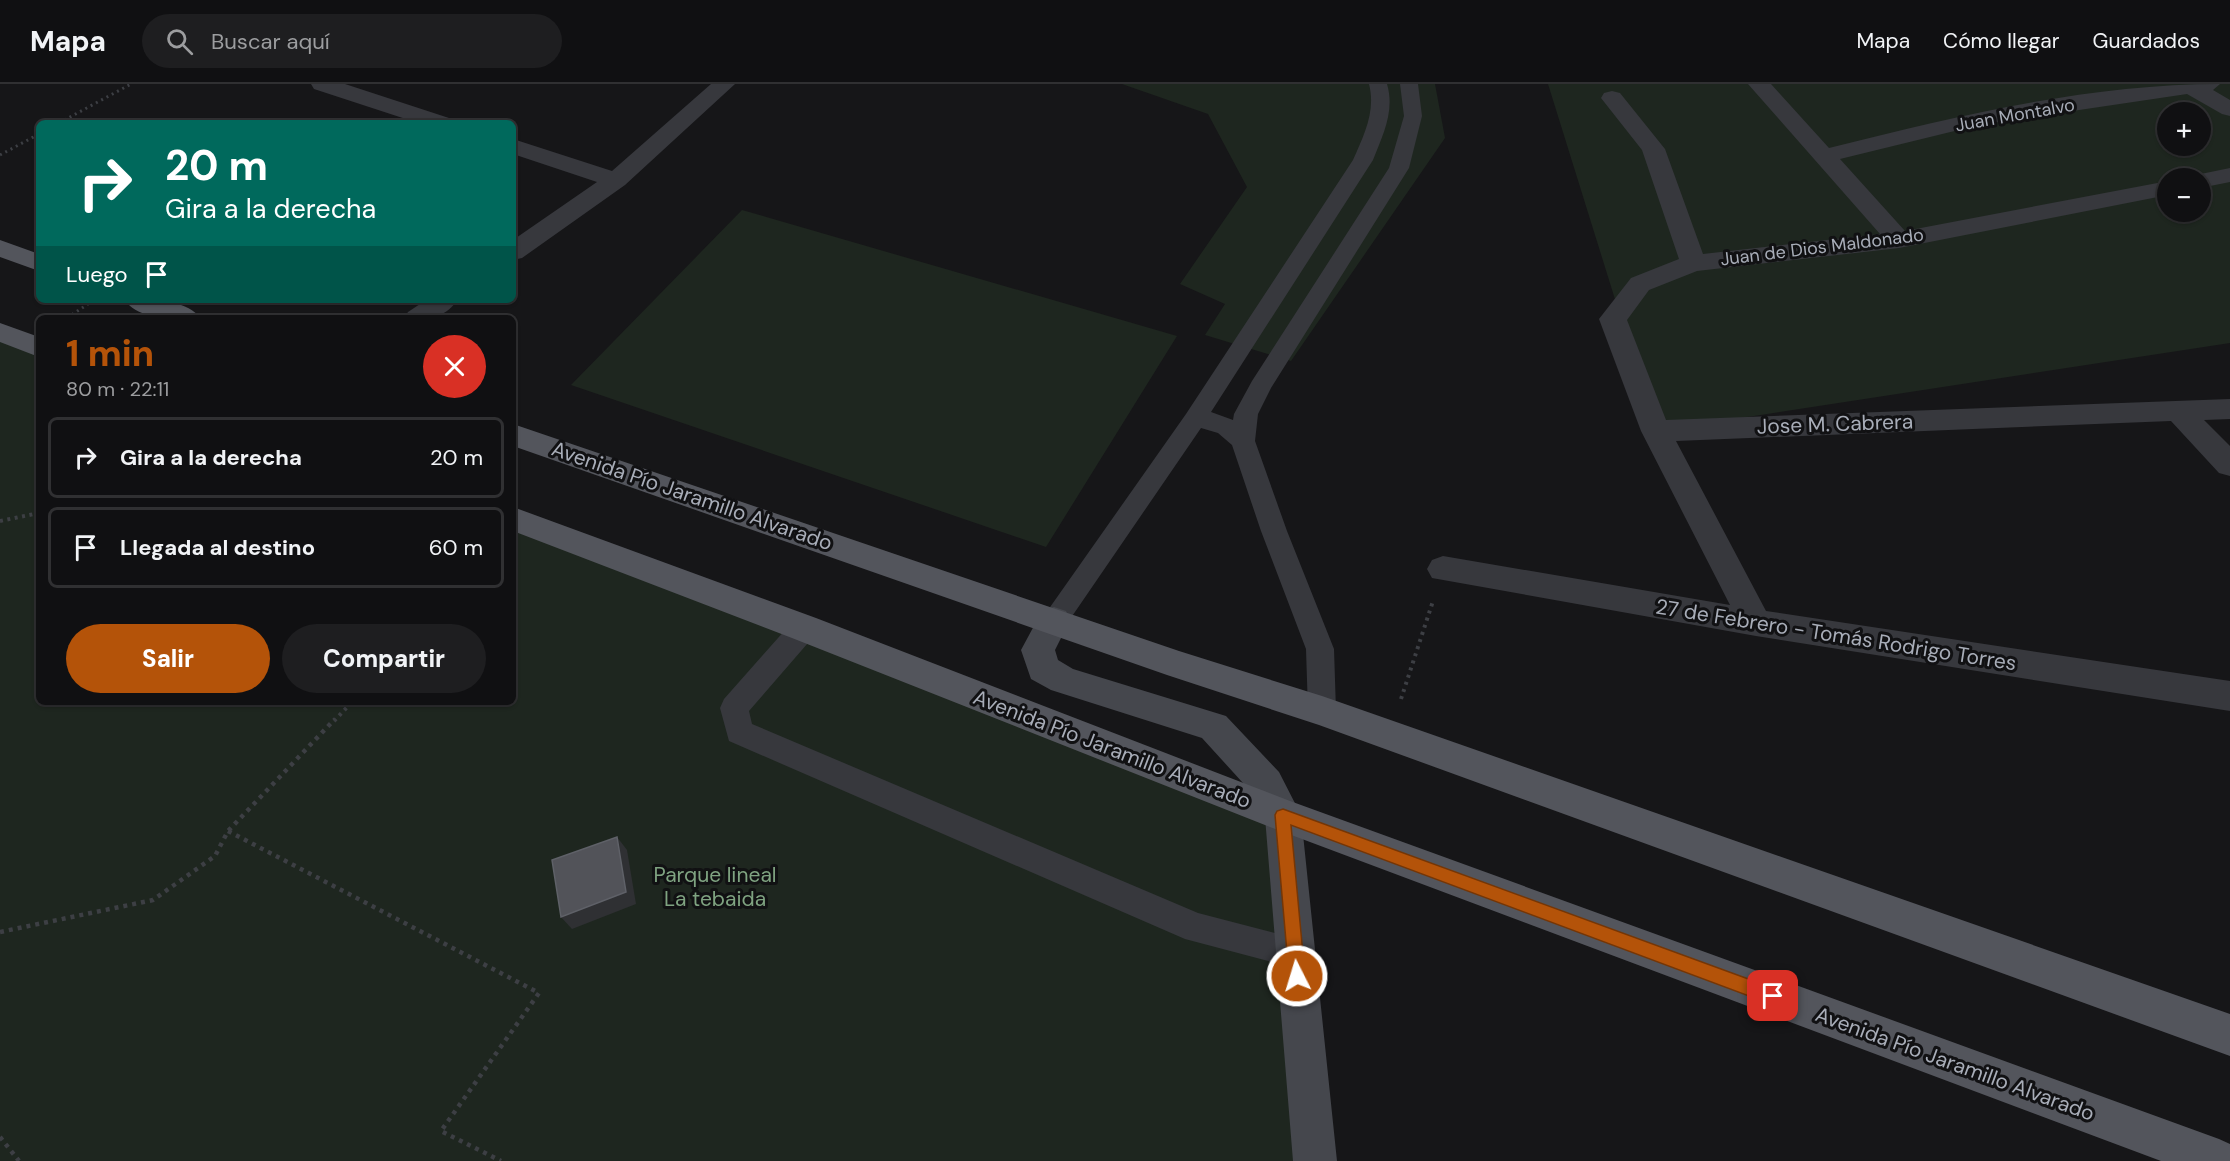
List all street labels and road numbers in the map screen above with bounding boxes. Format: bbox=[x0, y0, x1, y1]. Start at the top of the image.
street label: Juan Montalvo bbox=[1953, 93, 2077, 137]
street label: Juan de Dios Maldonado bbox=[1719, 223, 1925, 271]
street label: Jose M. Cabrera bbox=[1756, 407, 1914, 441]
street label: Avenida Pío Jaramillo Alvarado bbox=[548, 435, 836, 557]
street label: 27 de Febrero - Tomás Rodrigo Torres bbox=[1654, 593, 2018, 677]
street label: Avenida Pío Jaramillo Alvarado bbox=[969, 683, 1255, 815]
street label: Avenida Pío Jaramillo Alvarado bbox=[1812, 1000, 2098, 1128]

